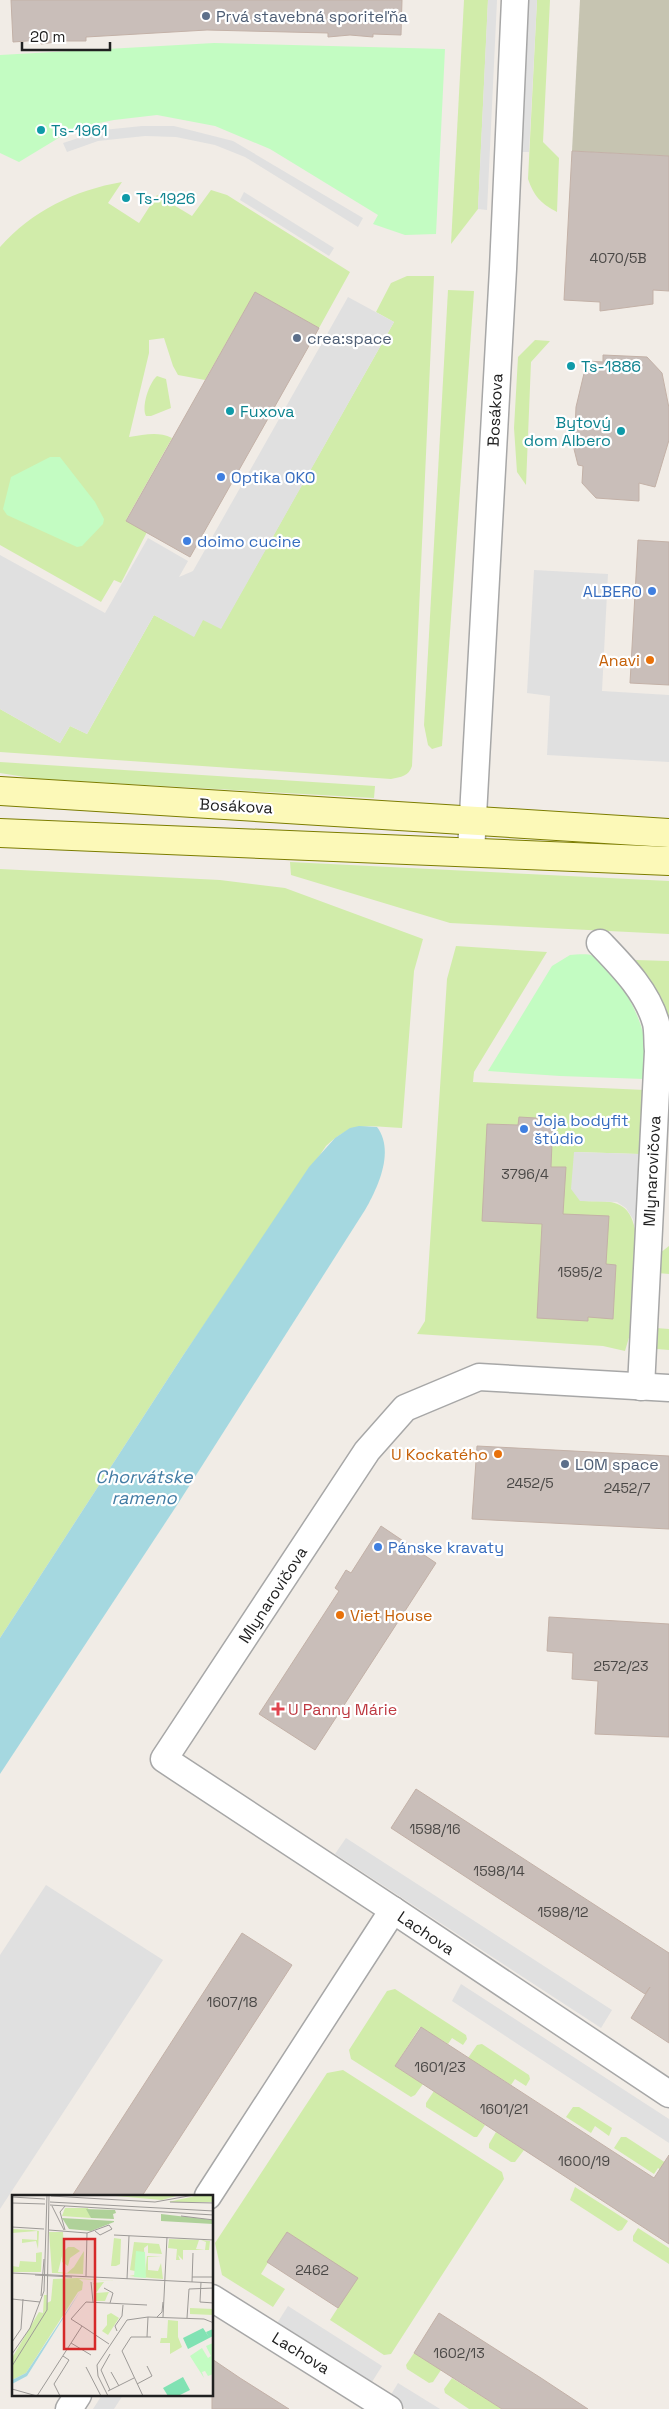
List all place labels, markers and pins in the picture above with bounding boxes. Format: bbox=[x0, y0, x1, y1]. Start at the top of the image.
place label: Prvá stavebná sporiteľňa bbox=[216, 6, 408, 27]
marker: Prvá stavebná sporiteľňa bbox=[200, 10, 212, 22]
place label: Ts-1961 bbox=[51, 120, 108, 141]
marker: Ts-1961 bbox=[35, 124, 47, 136]
place label: Ts-1926 bbox=[136, 188, 196, 209]
marker: Ts-1926 bbox=[120, 192, 132, 204]
place label: crea:space bbox=[307, 328, 392, 349]
marker: crea:space bbox=[291, 332, 303, 344]
place label: Ts-1886 bbox=[581, 356, 641, 377]
marker: Ts-1886 bbox=[565, 360, 577, 372]
place label: Fuxova bbox=[240, 401, 295, 422]
marker: Fuxova bbox=[224, 405, 236, 417]
place label: Bytový dom Albero bbox=[524, 412, 611, 451]
marker: Bytový dom Albero bbox=[615, 425, 627, 437]
place label: Optika OKO bbox=[231, 467, 315, 488]
marker: Optika OKO bbox=[215, 471, 227, 483]
place label: doimo cucine bbox=[197, 531, 301, 552]
marker: doimo cucine bbox=[181, 535, 193, 547]
place label: ALBERO bbox=[583, 581, 642, 602]
marker: ALBERO bbox=[646, 585, 658, 597]
place label: Anavi bbox=[599, 650, 640, 671]
marker: Anavi bbox=[644, 654, 656, 666]
place label: Joja bodyfit štúdio bbox=[534, 1110, 629, 1149]
marker: Joja bodyfit štúdio bbox=[518, 1123, 530, 1135]
place label: U Kockatého bbox=[391, 1444, 488, 1465]
marker: U Kockatého bbox=[492, 1448, 504, 1460]
place label: LOM space bbox=[575, 1454, 659, 1475]
marker: LOM space bbox=[559, 1458, 571, 1470]
place label: Pánske kravaty bbox=[388, 1537, 504, 1558]
marker: Pánske kravaty bbox=[372, 1541, 384, 1553]
place label: Viet House bbox=[350, 1605, 433, 1626]
marker: Viet House bbox=[334, 1609, 346, 1621]
place label: U Panny Márie bbox=[288, 1699, 397, 1720]
marker: U Panny Márie bbox=[272, 1703, 284, 1715]

